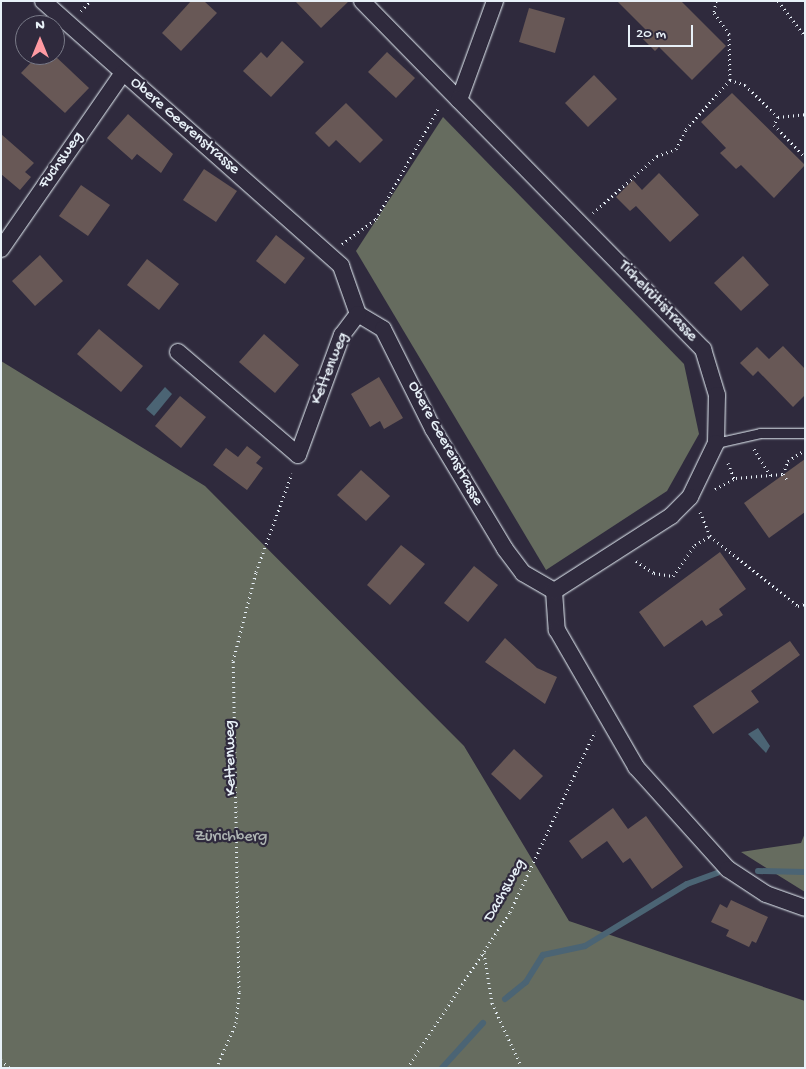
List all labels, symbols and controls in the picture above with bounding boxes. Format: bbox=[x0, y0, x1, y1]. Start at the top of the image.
north arrow bbox=[15, 15, 65, 65]
scale bar bbox=[631, 15, 696, 47]
text: N bbox=[35, 17, 45, 34]
text: 20 m bbox=[636, 25, 666, 43]
street label: Obere Geerenstrasse bbox=[125, 74, 243, 180]
street label: Fuchsweg bbox=[35, 129, 89, 193]
street label: Tichelrütistrasse bbox=[613, 257, 701, 347]
street label: Kettenweg bbox=[308, 330, 354, 408]
street label: Obere Geerenstrasse bbox=[402, 378, 486, 510]
street label: Kettenweg bbox=[222, 720, 242, 796]
park label: Zürichberg bbox=[195, 828, 267, 848]
street label: Dachsweg bbox=[481, 856, 531, 926]

